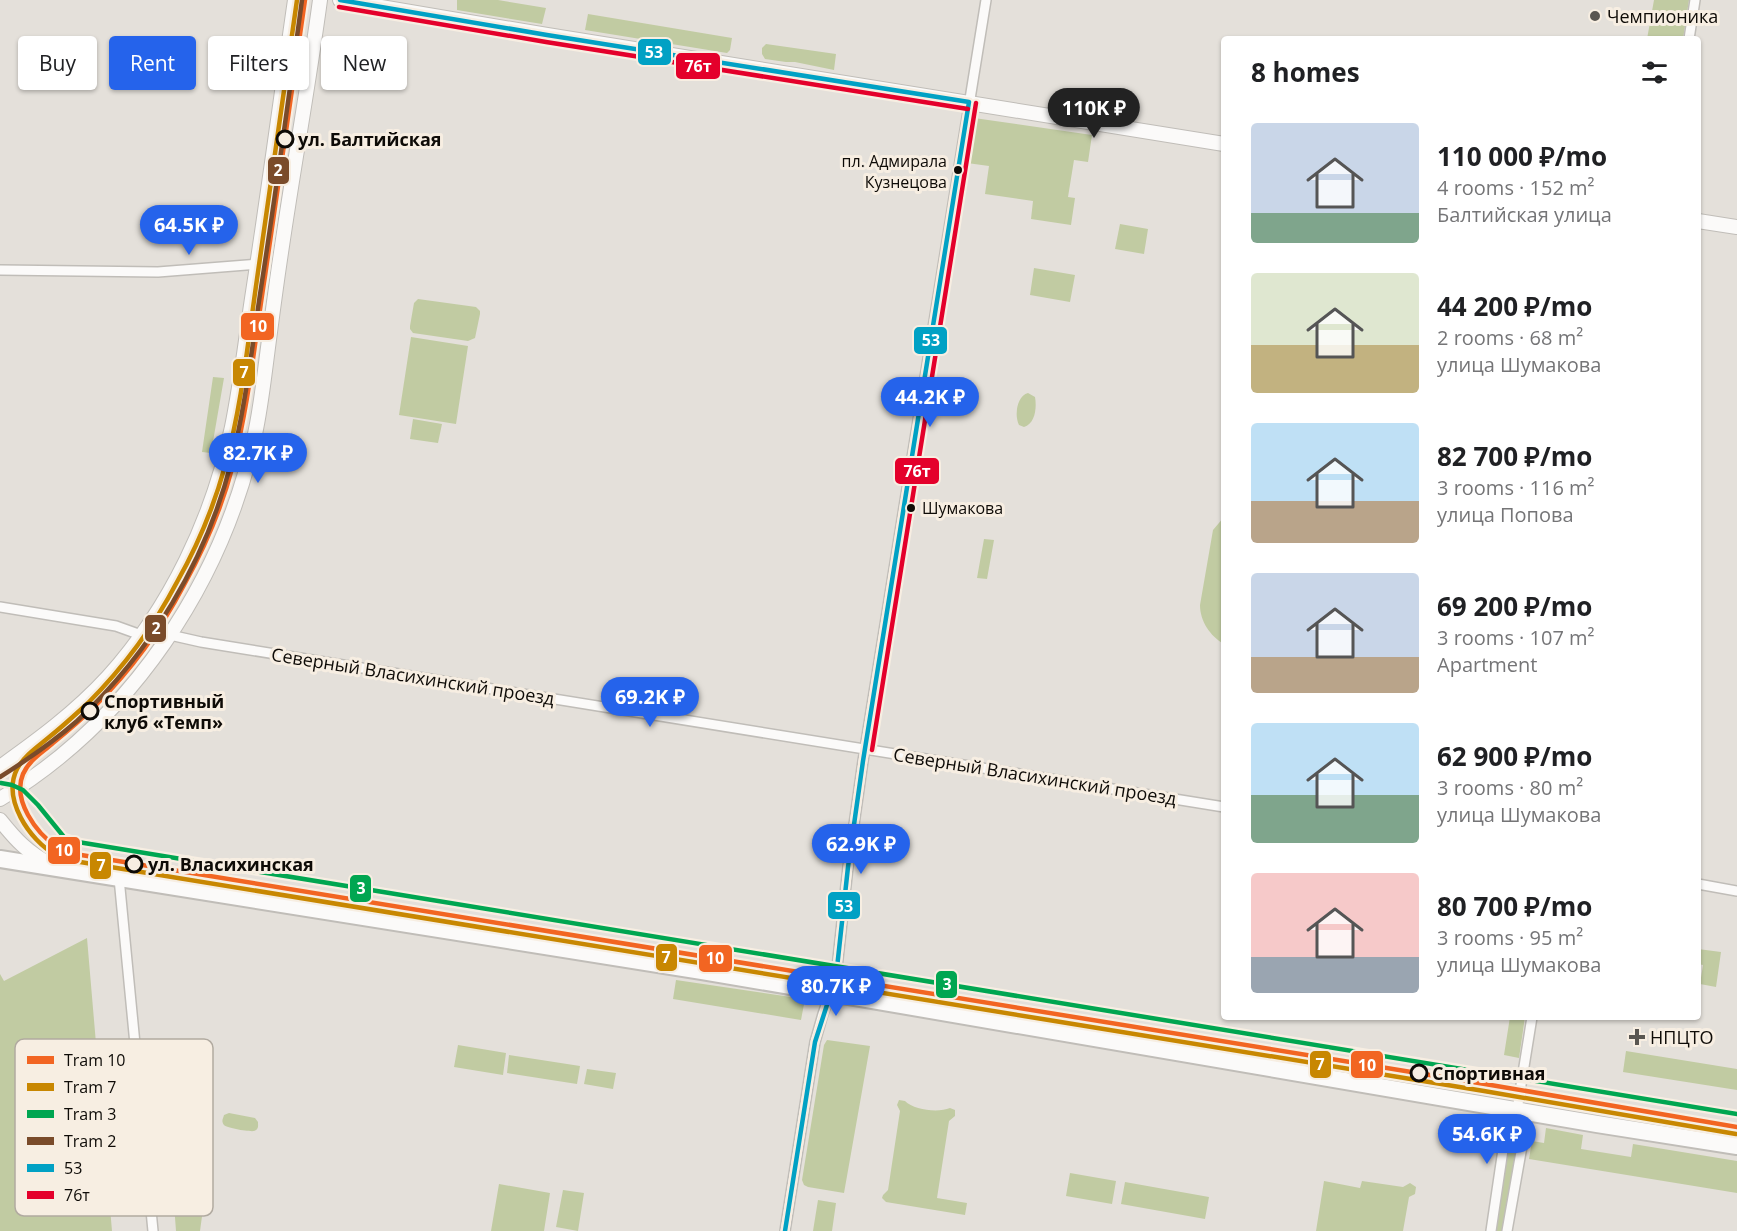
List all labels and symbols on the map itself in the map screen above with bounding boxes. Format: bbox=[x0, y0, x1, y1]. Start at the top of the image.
place label: Чемпионика bbox=[1607, 4, 1718, 28]
marker: Чемпионика bbox=[1588, 9, 1602, 23]
line badge: 53 bbox=[637, 38, 672, 66]
text: 53 bbox=[645, 41, 663, 63]
line badge: 76т bbox=[675, 52, 721, 80]
text: 76т bbox=[684, 55, 712, 77]
pin: 110K ₽ bbox=[1045, 88, 1143, 139]
place label: ул. Балтийская bbox=[298, 127, 441, 151]
marker: ул. Балтийская bbox=[276, 130, 294, 148]
place label: пл. Адмирала Кузнецова bbox=[842, 150, 947, 193]
line badge: 2 bbox=[267, 156, 290, 185]
text: 2 bbox=[273, 159, 283, 181]
marker: пл. Адмирала Кузнецова bbox=[952, 164, 964, 176]
pin: 64.5K ₽ bbox=[134, 205, 244, 256]
line badge: 10 bbox=[240, 312, 275, 341]
text: 10 bbox=[249, 315, 267, 337]
line badge: 53 bbox=[913, 326, 948, 355]
text: 53 bbox=[922, 329, 940, 351]
line badge: 7 bbox=[232, 358, 256, 387]
text: 7 bbox=[239, 361, 249, 383]
pin: 44.2K ₽ bbox=[875, 377, 985, 428]
pin: 82.7K ₽ bbox=[203, 433, 313, 484]
line badge: 76т bbox=[894, 457, 940, 485]
text: 76т bbox=[903, 460, 931, 482]
place label: Шумакова bbox=[922, 497, 1003, 519]
marker: Шумакова bbox=[905, 502, 917, 514]
line badge: 2 bbox=[144, 614, 167, 643]
text: 2 bbox=[151, 617, 161, 639]
street label: Северный Власихинский проезд bbox=[270, 642, 556, 710]
pin: 69.2K ₽ bbox=[595, 677, 705, 728]
place label: Спортивный клуб «Темп» bbox=[104, 689, 224, 734]
marker: Спортивный клуб «Темп» bbox=[81, 702, 99, 720]
street label: Северный Власихинский проезд bbox=[892, 742, 1178, 810]
pin: 62.9K ₽ bbox=[806, 824, 916, 875]
line badge: 10 bbox=[47, 836, 81, 865]
text: 10 bbox=[55, 839, 73, 861]
line badge: 7 bbox=[89, 851, 112, 880]
place label: ул. Власихинская bbox=[148, 852, 314, 876]
text: 7 bbox=[96, 854, 106, 876]
marker: ул. Власихинская bbox=[125, 855, 143, 873]
line badge: 3 bbox=[349, 874, 372, 903]
text: 3 bbox=[356, 877, 366, 899]
line badge: 53 bbox=[827, 891, 861, 920]
text: 53 bbox=[835, 895, 853, 917]
line badge: 7 bbox=[655, 943, 678, 972]
line badge: 10 bbox=[698, 944, 733, 973]
text: 7 bbox=[661, 946, 671, 968]
text: 10 bbox=[706, 947, 724, 969]
pin: 80.7K ₽ bbox=[781, 966, 891, 1017]
line badge: 3 bbox=[935, 970, 958, 999]
text: 3 bbox=[942, 973, 952, 995]
place label: НПЦТО bbox=[1650, 1025, 1714, 1049]
marker: НПЦТО bbox=[1628, 1028, 1646, 1046]
legend bbox=[15, 1039, 213, 1216]
text: Tram 10 bbox=[64, 1049, 126, 1071]
line badge: 7 bbox=[1309, 1050, 1332, 1079]
line badge: 10 bbox=[1350, 1050, 1384, 1079]
text: 7 bbox=[1315, 1053, 1325, 1075]
text: 10 bbox=[1358, 1054, 1376, 1076]
place label: Спортивная bbox=[1432, 1061, 1545, 1085]
marker: Спортивная bbox=[1410, 1064, 1428, 1082]
text: Tram 7 bbox=[64, 1076, 116, 1098]
text: Tram 3 bbox=[64, 1103, 116, 1125]
pin: 54.6K ₽ bbox=[1432, 1114, 1542, 1165]
text: Tram 2 bbox=[64, 1130, 116, 1152]
text: 53 bbox=[64, 1157, 82, 1179]
text: 76т bbox=[64, 1184, 90, 1206]

